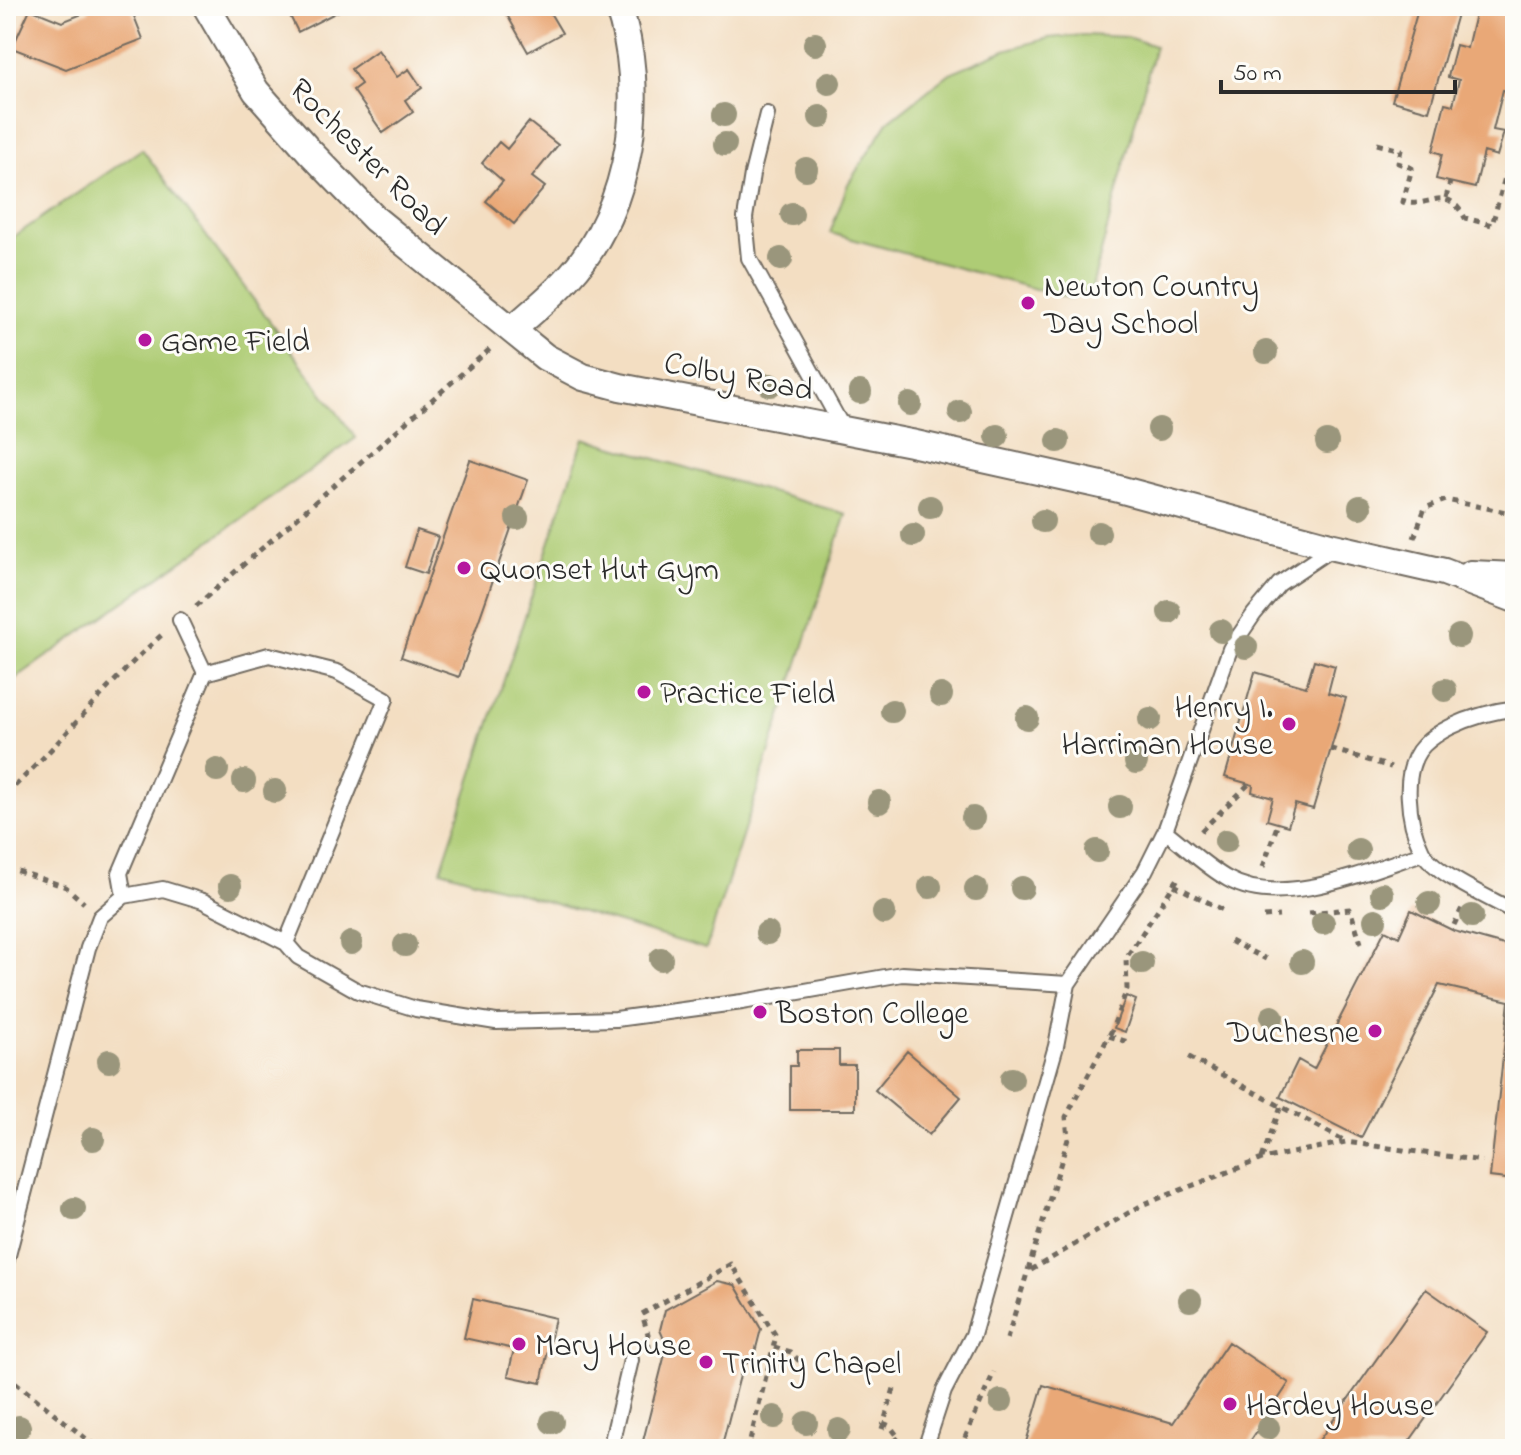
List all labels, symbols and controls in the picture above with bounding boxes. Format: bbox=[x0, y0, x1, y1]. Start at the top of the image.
scale bar bbox=[1221, 44, 1455, 94]
text: 50 m bbox=[1233, 57, 1282, 92]
street label: Rochester Road bbox=[277, 69, 456, 248]
place label: Newton Country Day School bbox=[1043, 265, 1259, 349]
marker: Newton Country Day School bbox=[1019, 294, 1037, 312]
place label: Game Field bbox=[161, 320, 310, 367]
marker: Game Field bbox=[136, 331, 154, 349]
street label: Colby Road bbox=[660, 341, 817, 416]
place label: Quonset Hut Gym bbox=[480, 548, 719, 595]
marker: Quonset Hut Gym bbox=[455, 559, 473, 577]
place label: Practice Field bbox=[660, 672, 835, 719]
marker: Practice Field bbox=[635, 683, 653, 701]
place label: Henry I. Harriman House bbox=[1062, 686, 1274, 770]
marker: Henry I. Harriman House bbox=[1280, 715, 1298, 733]
place label: Boston College bbox=[775, 992, 969, 1039]
marker: Boston College bbox=[751, 1003, 769, 1021]
place label: Duchesne bbox=[1226, 1011, 1360, 1058]
marker: Duchesne bbox=[1366, 1022, 1384, 1040]
place label: Mary House bbox=[535, 1324, 692, 1371]
marker: Mary House bbox=[510, 1335, 528, 1353]
place label: Trinity Chapel bbox=[722, 1342, 901, 1389]
marker: Trinity Chapel bbox=[697, 1353, 715, 1371]
place label: Hardey House bbox=[1246, 1384, 1435, 1431]
marker: Hardey House bbox=[1221, 1395, 1239, 1413]

